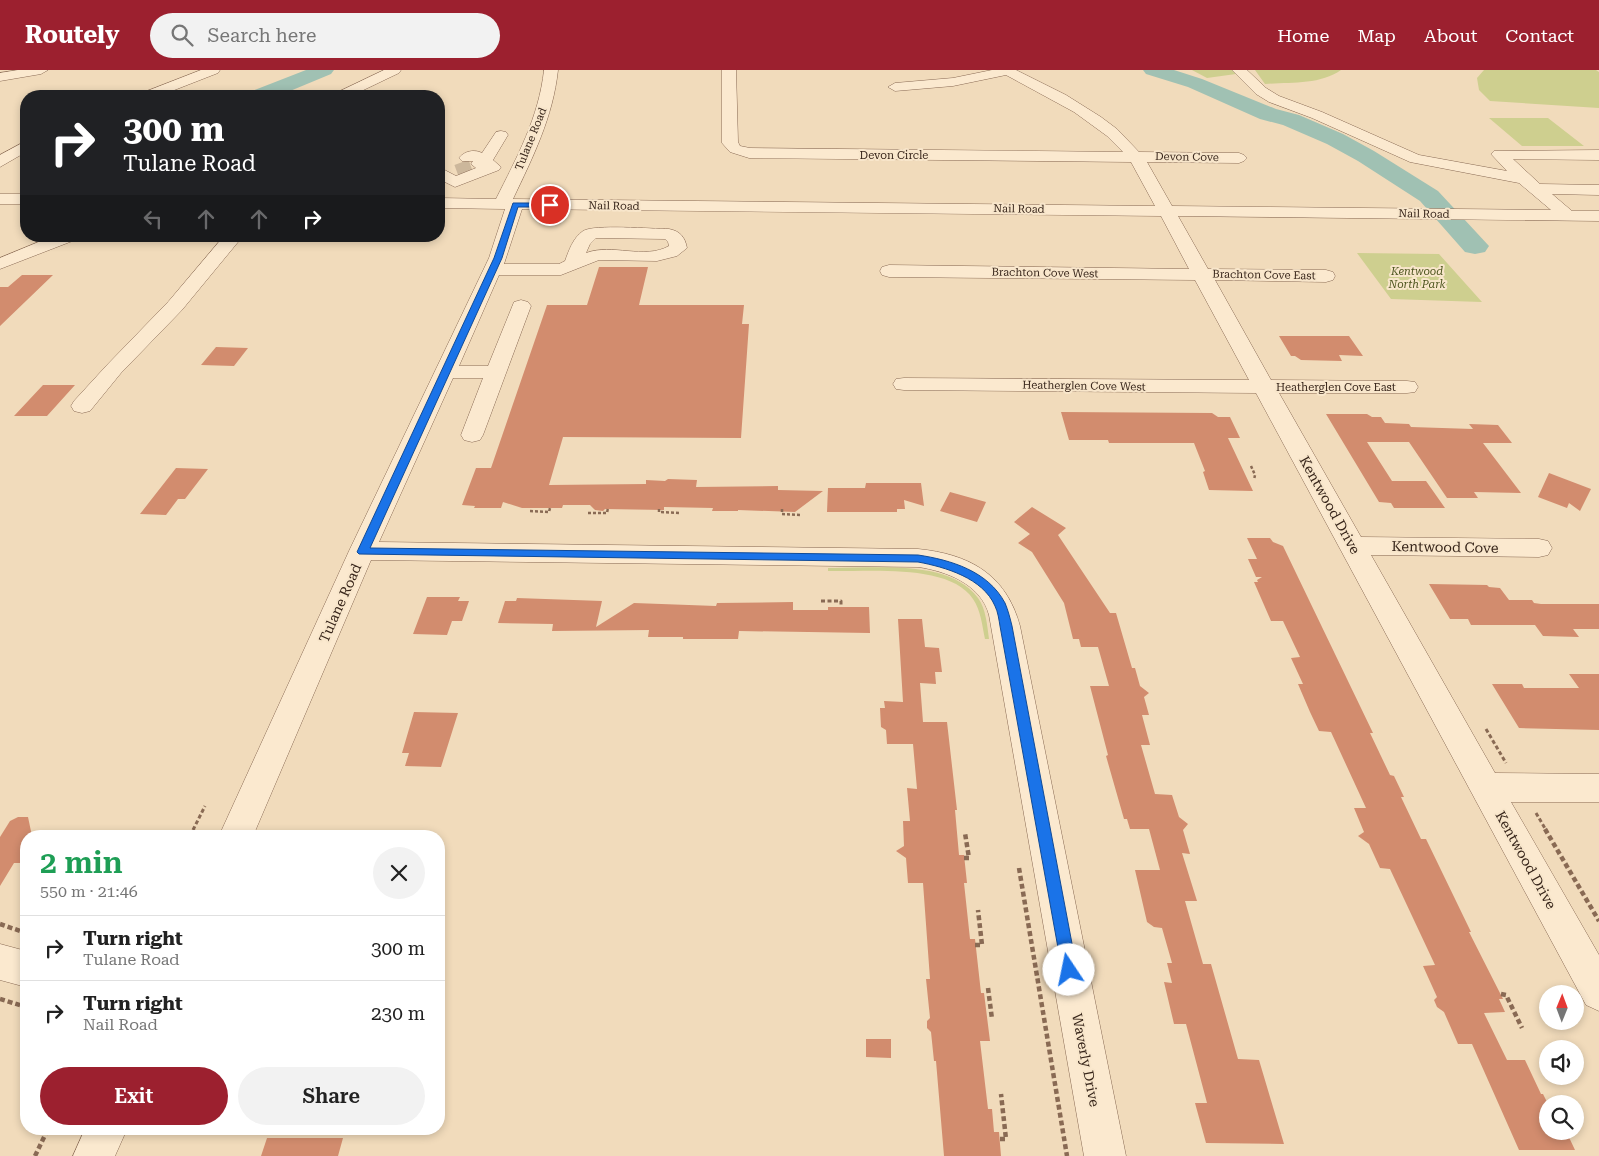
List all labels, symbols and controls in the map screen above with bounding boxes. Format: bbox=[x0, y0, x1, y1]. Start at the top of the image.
search box bbox=[150, 13, 500, 58]
text: Routely bbox=[25, 21, 120, 49]
icon: search bbox=[168, 21, 196, 49]
text: Search here bbox=[208, 24, 316, 47]
text: Home bbox=[1277, 25, 1329, 46]
text: Map bbox=[1357, 25, 1396, 46]
text: About bbox=[1424, 25, 1477, 46]
text: Contact bbox=[1505, 25, 1574, 46]
street label: Tulane Road bbox=[513, 106, 549, 172]
text: 300 m bbox=[123, 109, 224, 150]
icon: right bbox=[40, 110, 105, 175]
street label: Devon Circle bbox=[860, 149, 928, 162]
street label: Devon Cove bbox=[1155, 150, 1219, 164]
text: Tulane Road bbox=[123, 151, 256, 176]
pin bbox=[529, 184, 571, 226]
icon: arrive bbox=[536, 191, 564, 219]
street label: Nail Road bbox=[588, 199, 640, 213]
street label: Nail Road bbox=[993, 202, 1045, 216]
icon: left bbox=[139, 205, 167, 233]
icon: ahead bbox=[192, 205, 220, 233]
icon: ahead bbox=[245, 205, 273, 233]
icon: right bbox=[298, 205, 326, 233]
street label: Nail Road bbox=[1398, 207, 1450, 221]
park label: Kentwood North Park bbox=[1387, 265, 1446, 291]
street label: Brachton Cove West bbox=[991, 266, 1099, 280]
street label: Brachton Cove East bbox=[1212, 268, 1316, 282]
street label: Heatherglen Cove West bbox=[1022, 378, 1146, 394]
street label: Heatherglen Cove East bbox=[1276, 381, 1396, 394]
street label: Kentwood Drive bbox=[1296, 453, 1364, 557]
street label: Kentwood Cove bbox=[1391, 538, 1499, 556]
street label: Tulane Road bbox=[315, 561, 365, 645]
street label: Kentwood Drive bbox=[1492, 808, 1560, 912]
text: 2 min bbox=[40, 845, 123, 880]
button: close bbox=[373, 847, 425, 899]
text: 550 m · 21:46 bbox=[40, 882, 138, 901]
text: Turn right bbox=[83, 927, 183, 950]
icon: right bbox=[40, 934, 68, 962]
text: 300 m bbox=[371, 937, 425, 960]
position arrow bbox=[1042, 943, 1094, 995]
text: Tulane Road bbox=[83, 950, 180, 969]
north arrow bbox=[1539, 985, 1584, 1030]
map controls bbox=[1539, 985, 1584, 1140]
text: Turn right bbox=[83, 992, 183, 1015]
icon: right bbox=[40, 999, 68, 1027]
text: 230 m bbox=[371, 1002, 425, 1025]
street label: Waverly Drive bbox=[1069, 1012, 1103, 1108]
text: Nail Road bbox=[83, 1015, 158, 1034]
button: sound bbox=[1539, 1040, 1584, 1085]
button: Exit bbox=[40, 1067, 228, 1125]
button: Share bbox=[238, 1067, 425, 1125]
button: search bbox=[1539, 1095, 1584, 1140]

